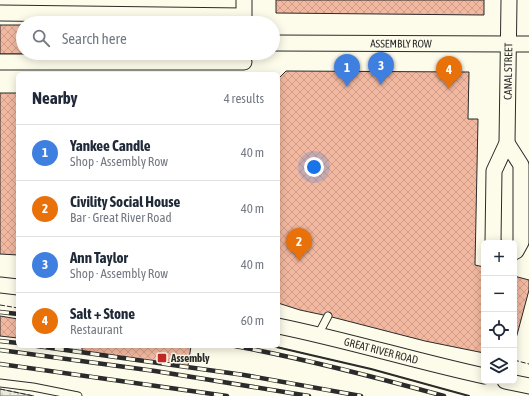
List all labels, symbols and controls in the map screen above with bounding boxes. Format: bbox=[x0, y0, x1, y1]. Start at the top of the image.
search box bbox=[16, 16, 280, 60]
icon: search bbox=[30, 27, 52, 49]
text: Search here bbox=[62, 30, 127, 47]
street label: ASSEMBLY ROW bbox=[370, 37, 432, 50]
street label: CANAL STREET bbox=[502, 42, 514, 100]
pin: 3 bbox=[368, 52, 394, 85]
pin: 1 bbox=[334, 54, 360, 87]
pin: 4 bbox=[436, 56, 462, 89]
text: Nearby bbox=[32, 88, 78, 108]
text: 4 results bbox=[224, 91, 264, 106]
text: Yankee Candle bbox=[70, 137, 151, 154]
text: 1 bbox=[42, 145, 48, 160]
text: 40 m bbox=[241, 145, 264, 160]
text: Shop · Assembly Row bbox=[70, 154, 168, 169]
your location bbox=[304, 157, 324, 177]
text: Civility Social House bbox=[70, 193, 180, 210]
text: 2 bbox=[42, 201, 48, 216]
text: 40 m bbox=[241, 201, 264, 216]
text: Bar · Great River Road bbox=[70, 210, 172, 225]
pin: 2 bbox=[286, 228, 312, 261]
map controls bbox=[481, 240, 517, 384]
button: + bbox=[481, 240, 517, 276]
text: Ann Taylor bbox=[70, 249, 128, 266]
text: 3 bbox=[42, 257, 48, 272]
text: 40 m bbox=[241, 257, 264, 272]
text: Shop · Assembly Row bbox=[70, 266, 168, 281]
button: − bbox=[481, 276, 517, 312]
text: Salt + Stone bbox=[70, 305, 135, 322]
button: locate bbox=[481, 312, 517, 348]
text: 4 bbox=[42, 313, 48, 328]
text: 60 m bbox=[241, 313, 264, 328]
text: Restaurant bbox=[70, 322, 123, 337]
street label: GREAT RIVER ROAD bbox=[343, 335, 419, 366]
button: layers bbox=[481, 348, 517, 384]
marker: Assembly bbox=[156, 352, 168, 364]
place label: Assembly bbox=[170, 352, 210, 364]

